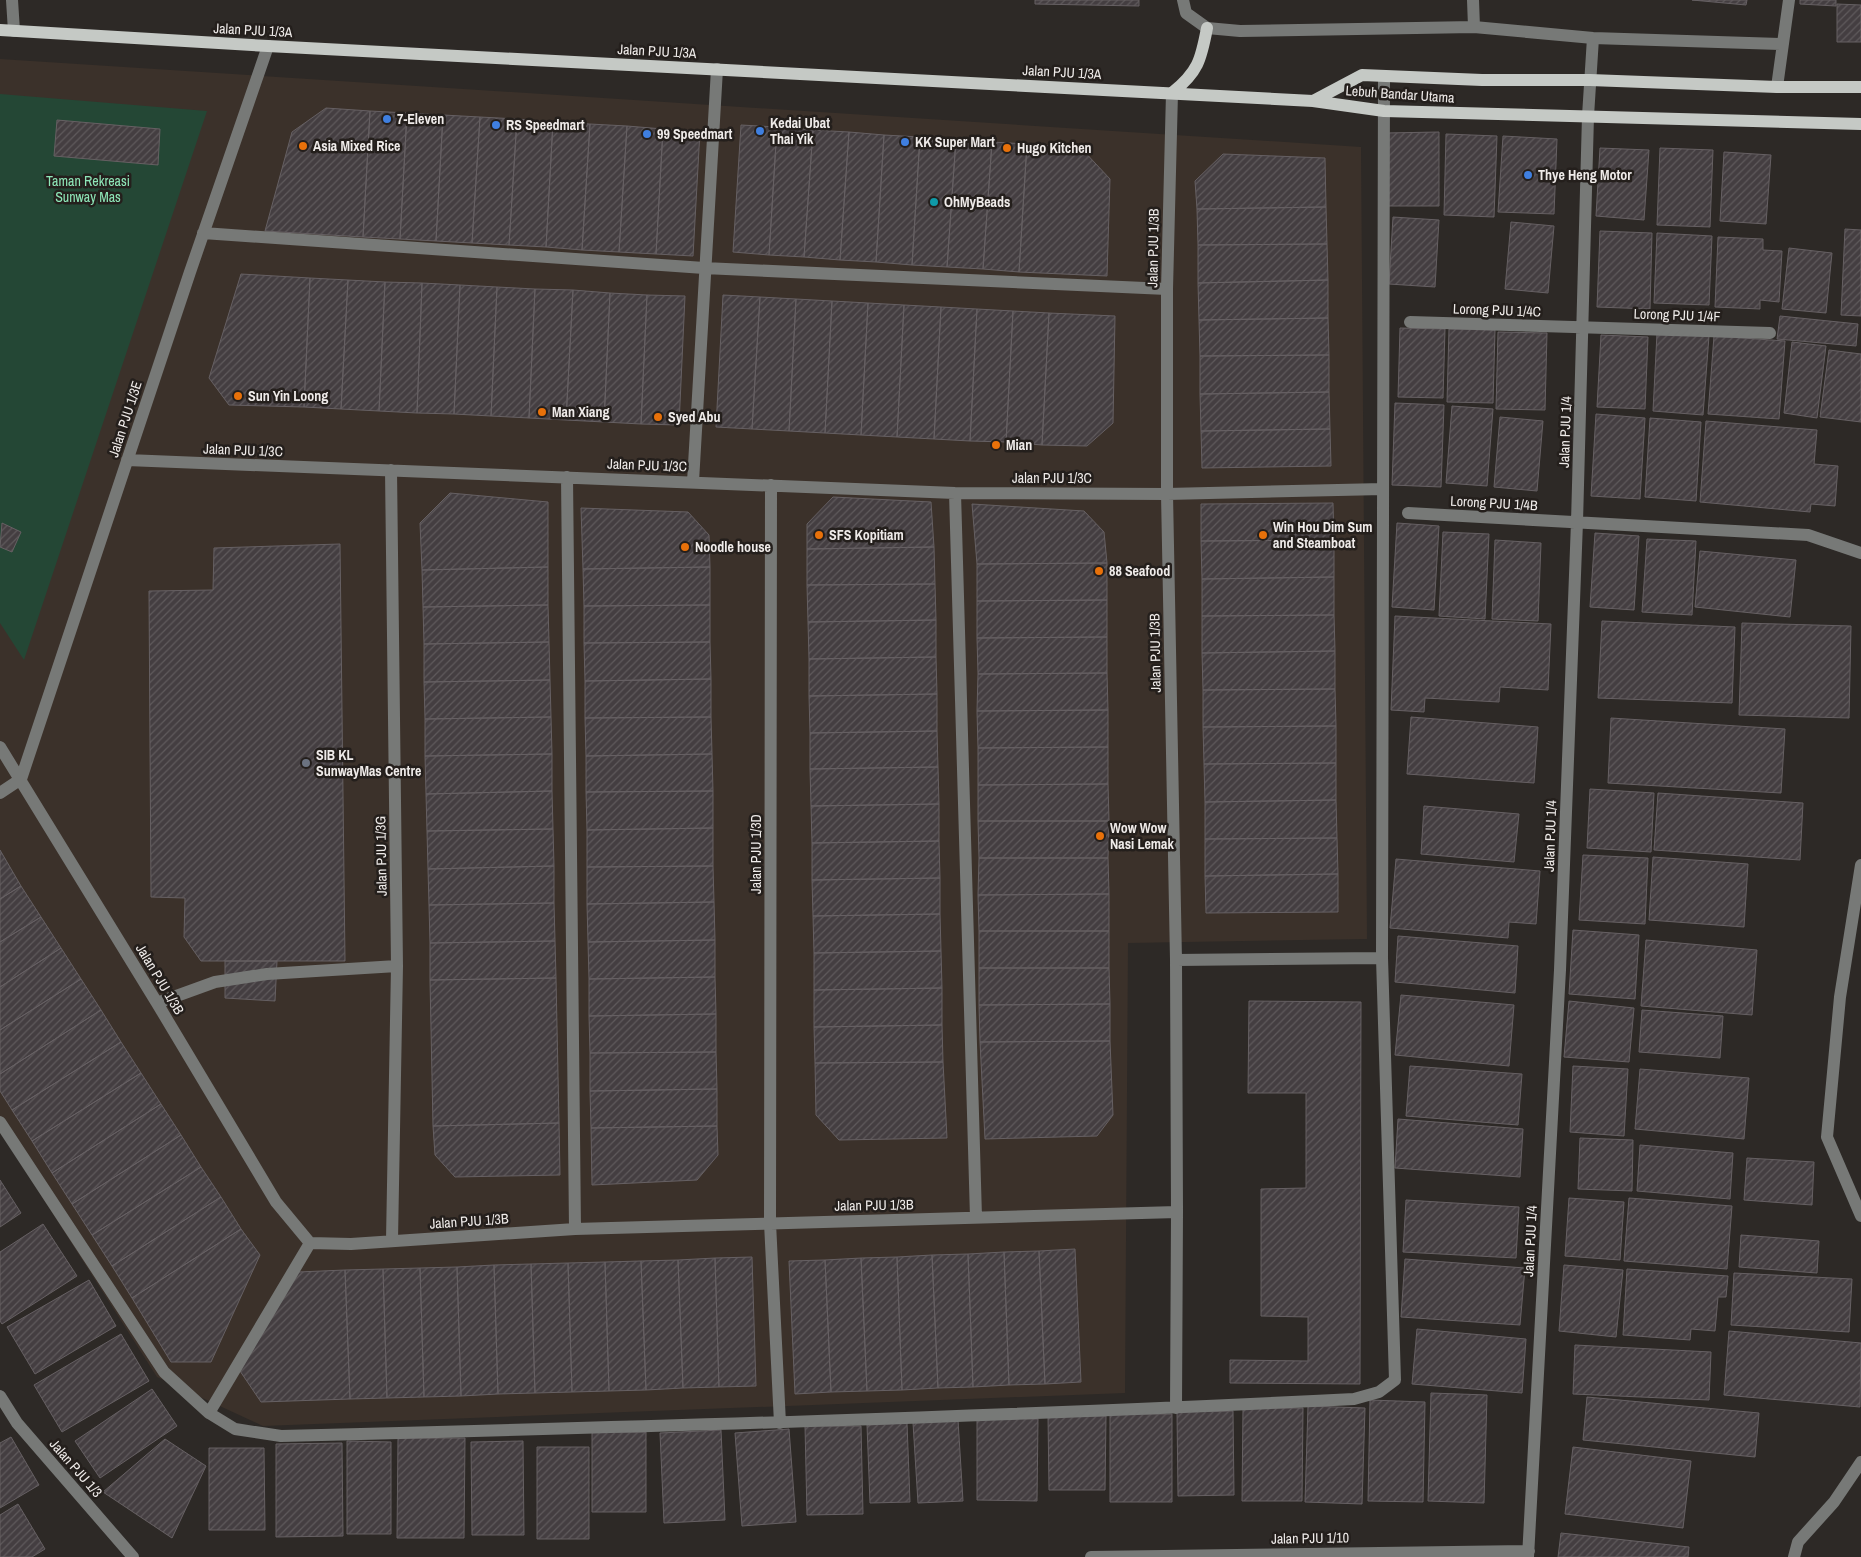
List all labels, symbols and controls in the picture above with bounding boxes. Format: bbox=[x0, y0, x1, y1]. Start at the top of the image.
street label: Jalan PJU 1/3A bbox=[213, 19, 293, 41]
street label: Jalan PJU 1/3A bbox=[617, 40, 697, 62]
street label: Jalan PJU 1/3A bbox=[1022, 61, 1102, 83]
street label: Lebuh Bandar Utama bbox=[1345, 81, 1456, 107]
place label: 7-Eleven bbox=[397, 110, 444, 128]
marker: 7-Eleven bbox=[381, 113, 393, 125]
place label: Kedai Ubat Thai Yik bbox=[770, 114, 830, 148]
place label: RS Speedmart bbox=[506, 116, 585, 134]
marker: RS Speedmart bbox=[490, 119, 502, 131]
place label: 99 Speedmart bbox=[657, 125, 732, 143]
marker: Kedai Ubat Thai Yik bbox=[754, 125, 766, 137]
marker: 99 Speedmart bbox=[641, 128, 653, 140]
place label: KK Super Mart bbox=[915, 133, 995, 151]
marker: KK Super Mart bbox=[899, 136, 911, 148]
place label: Asia Mixed Rice bbox=[313, 137, 400, 155]
place label: Hugo Kitchen bbox=[1017, 139, 1092, 157]
marker: Asia Mixed Rice bbox=[297, 140, 309, 152]
marker: Hugo Kitchen bbox=[1001, 142, 1013, 154]
place label: Thye Heng Motor bbox=[1538, 166, 1632, 184]
marker: Thye Heng Motor bbox=[1522, 169, 1534, 181]
park label: Taman Rekreasi Sunway Mas bbox=[46, 172, 130, 206]
place label: OhMyBeads bbox=[944, 193, 1010, 211]
marker: OhMyBeads bbox=[928, 196, 940, 208]
street label: Jalan PJU 1/3B bbox=[1143, 208, 1163, 288]
street label: Lorong PJU 1/4C bbox=[1453, 299, 1541, 321]
street label: Lorong PJU 1/4F bbox=[1633, 304, 1721, 326]
street label: Jalan PJU 1/3E bbox=[104, 379, 146, 459]
place label: Sun Yin Loong bbox=[248, 387, 328, 405]
marker: Sun Yin Loong bbox=[232, 390, 244, 402]
street label: Jalan PJU 1/4 bbox=[1555, 395, 1575, 468]
place label: Man Xiang bbox=[552, 403, 609, 421]
marker: Man Xiang bbox=[536, 406, 548, 418]
place label: Syed Abu bbox=[668, 408, 721, 426]
marker: Syed Abu bbox=[652, 411, 664, 423]
place label: Mian bbox=[1006, 436, 1032, 454]
marker: Mian bbox=[990, 439, 1002, 451]
street label: Jalan PJU 1/3C bbox=[203, 440, 283, 460]
street label: Jalan PJU 1/3C bbox=[607, 455, 687, 475]
street label: Jalan PJU 1/3C bbox=[1012, 469, 1092, 487]
street label: Lorong PJU 1/4B bbox=[1450, 492, 1538, 514]
place label: Win Hou Dim Sum and Steamboat bbox=[1273, 518, 1372, 552]
place label: SFS Kopitiam bbox=[829, 526, 904, 544]
marker: SFS Kopitiam bbox=[813, 529, 825, 541]
marker: Win Hou Dim Sum and Steamboat bbox=[1257, 529, 1269, 541]
place label: Noodle house bbox=[695, 538, 771, 556]
marker: Noodle house bbox=[679, 541, 691, 553]
place label: 88 Seafood bbox=[1109, 562, 1170, 580]
marker: 88 Seafood bbox=[1093, 565, 1105, 577]
street label: Jalan PJU 1/3B bbox=[1145, 613, 1165, 693]
place label: SIB KL SunwayMas Centre bbox=[316, 746, 421, 780]
marker: SIB KL SunwayMas Centre bbox=[300, 757, 312, 769]
street label: Jalan PJU 1/4 bbox=[1540, 799, 1560, 872]
street label: Jalan PJU 1/3D bbox=[747, 814, 765, 894]
street label: Jalan PJU 1/3G bbox=[371, 816, 391, 896]
place label: Wow Wow Nasi Lemak bbox=[1110, 819, 1174, 853]
marker: Wow Wow Nasi Lemak bbox=[1094, 830, 1106, 842]
street label: Jalan PJU 1/3B bbox=[132, 940, 188, 1018]
street label: Jalan PJU 1/3B bbox=[834, 1195, 914, 1215]
street label: Jalan PJU 1/4 bbox=[1519, 1204, 1541, 1277]
street label: Jalan PJU 1/3B bbox=[429, 1209, 509, 1233]
street label: Jalan PJU 1/3 bbox=[46, 1435, 106, 1501]
street label: Jalan PJU 1/10 bbox=[1271, 1528, 1349, 1548]

